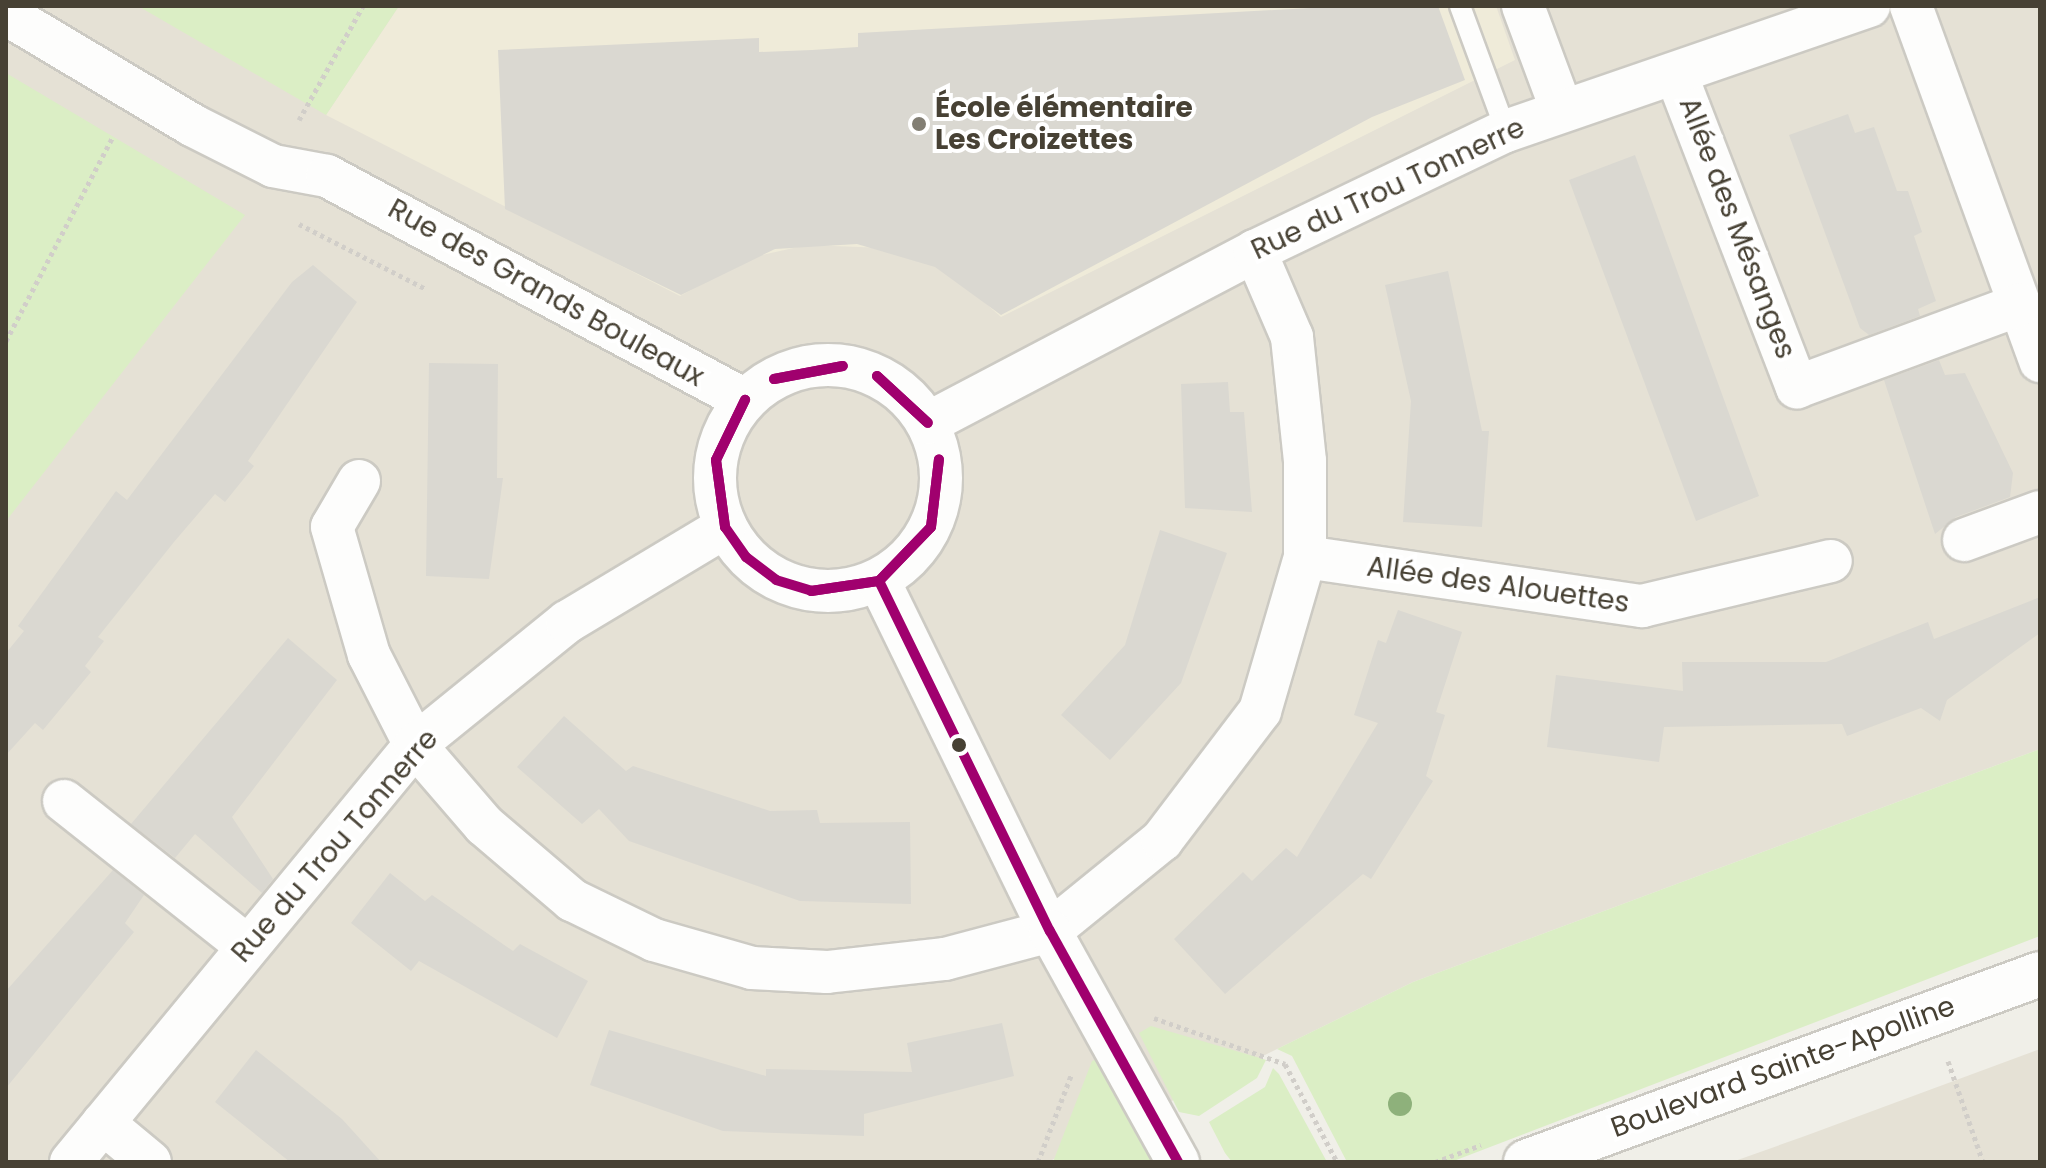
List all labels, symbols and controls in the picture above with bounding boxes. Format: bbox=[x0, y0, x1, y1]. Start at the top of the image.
place label: École élémentaire Les Croizettes bbox=[935, 91, 1193, 157]
street label: Allée des Mésanges bbox=[1672, 93, 1802, 363]
street label: Rue du Trou Tonnerre bbox=[1246, 111, 1530, 267]
marker: École élémentaire Les Croizettes bbox=[910, 115, 928, 133]
street label: Rue des Grands Bouleaux bbox=[382, 192, 710, 394]
street label: Allée des Alouettes bbox=[1365, 550, 1631, 620]
street label: Rue du Trou Tonnerre bbox=[225, 723, 445, 969]
unlabelled marker bbox=[951, 737, 967, 753]
street label: Boulevard Sainte-Apolline bbox=[1606, 989, 1960, 1145]

